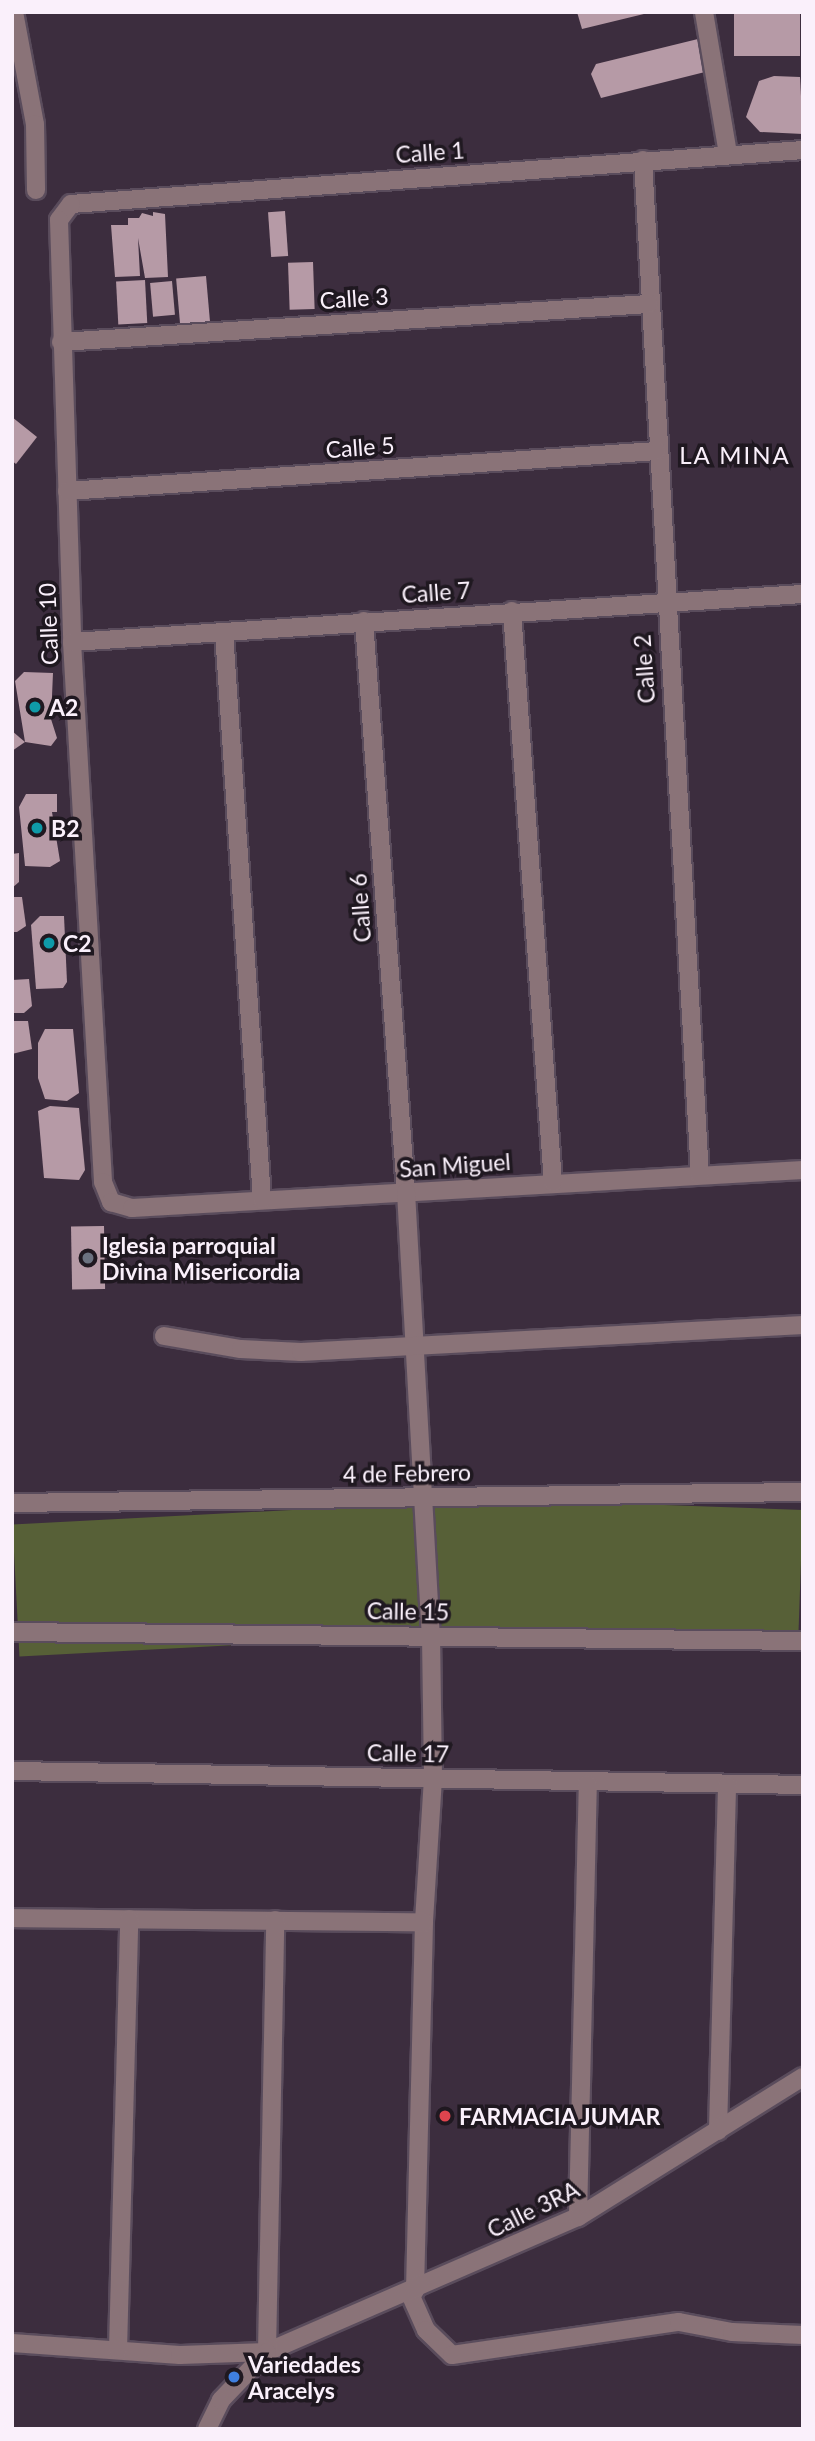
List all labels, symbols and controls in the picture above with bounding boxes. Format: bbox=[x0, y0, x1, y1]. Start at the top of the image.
street label: Calle 1 bbox=[395, 136, 465, 168]
street label: Calle 3 bbox=[319, 282, 389, 314]
street label: Calle 5 bbox=[325, 431, 395, 463]
district label: LA MINA bbox=[680, 441, 790, 469]
street label: Calle 7 bbox=[401, 576, 471, 608]
street label: Calle 10 bbox=[33, 582, 63, 666]
street label: Calle 2 bbox=[628, 634, 660, 704]
place label: A2 bbox=[49, 693, 78, 721]
marker: A2 bbox=[27, 699, 43, 715]
place label: B2 bbox=[51, 814, 79, 842]
marker: B2 bbox=[29, 820, 45, 836]
street label: Calle 6 bbox=[344, 873, 376, 943]
place label: C2 bbox=[63, 929, 92, 957]
marker: C2 bbox=[41, 935, 57, 951]
street label: San Miguel bbox=[398, 1147, 512, 1183]
place label: Iglesia parroquial Divina Misericordia bbox=[102, 1231, 301, 1285]
marker: Iglesia parroquial Divina Misericordia bbox=[80, 1250, 96, 1266]
street label: 4 de Febrero bbox=[343, 1458, 471, 1488]
street label: Calle 15 bbox=[367, 1596, 449, 1626]
street label: Calle 17 bbox=[367, 1738, 449, 1768]
place label: FARMACIA JUMAR bbox=[459, 2102, 662, 2130]
marker: FARMACIA JUMAR bbox=[437, 2108, 453, 2124]
street label: Calle 3RA bbox=[482, 2175, 584, 2243]
place label: Variedades Aracelys bbox=[248, 2350, 361, 2404]
marker: Variedades Aracelys bbox=[226, 2369, 242, 2385]

